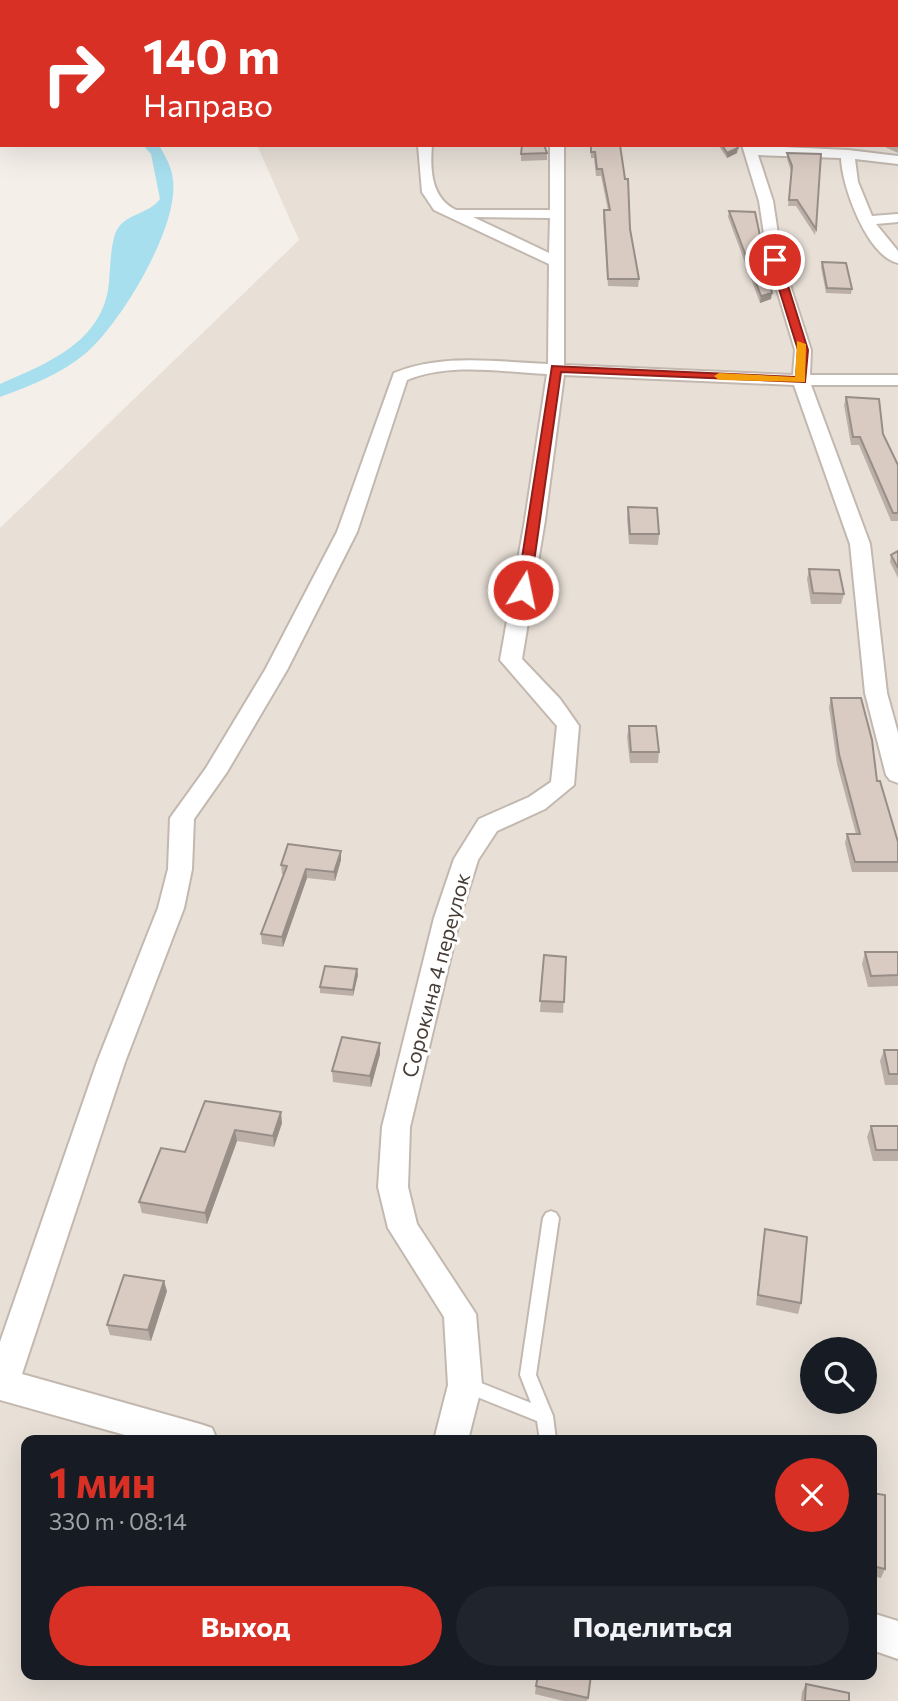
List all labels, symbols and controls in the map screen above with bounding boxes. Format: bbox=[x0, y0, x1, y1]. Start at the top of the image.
text: 140 m bbox=[143, 24, 280, 84]
icon: right bbox=[28, 28, 119, 119]
text: Направо bbox=[143, 84, 273, 124]
pin bbox=[745, 230, 805, 290]
icon: arrive bbox=[756, 241, 794, 279]
position arrow bbox=[486, 553, 560, 627]
street label: Сорокина 4 переулок bbox=[396, 870, 474, 1080]
map controls bbox=[800, 1337, 877, 1414]
button: search bbox=[800, 1337, 877, 1414]
text: 1 мин bbox=[49, 1455, 156, 1507]
button: close bbox=[775, 1458, 849, 1532]
text: 330 m · 08:14 bbox=[49, 1507, 187, 1535]
button: Выход bbox=[49, 1586, 442, 1666]
button: Поделиться bbox=[456, 1586, 849, 1666]

